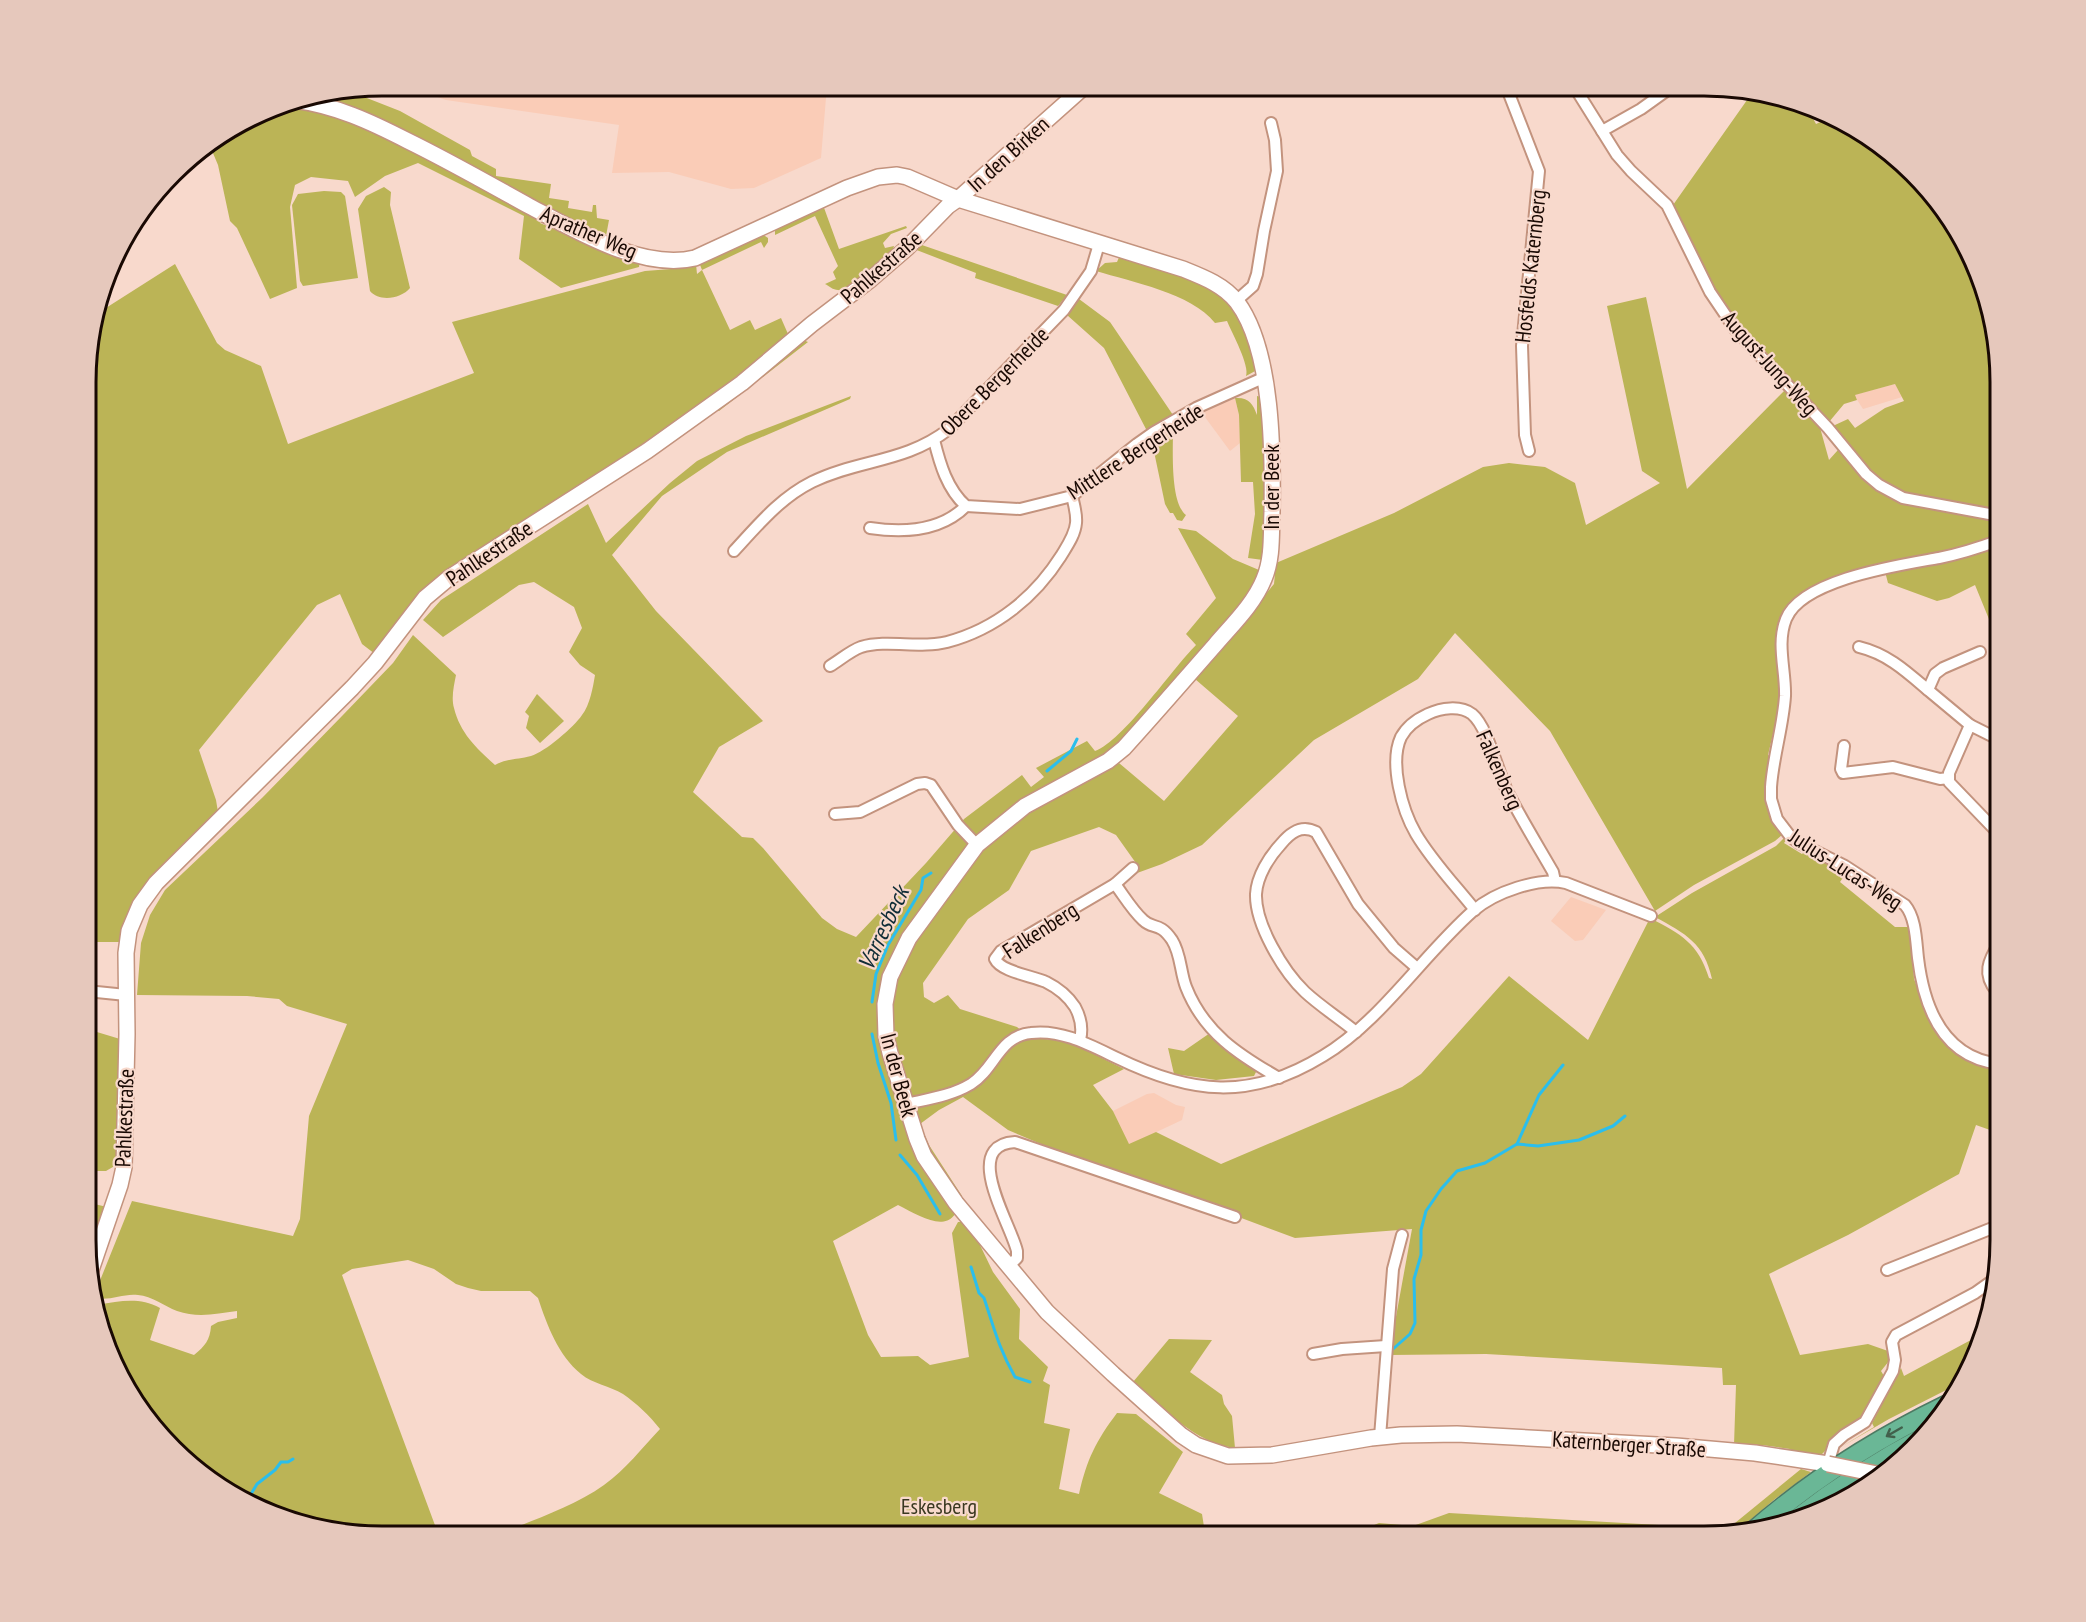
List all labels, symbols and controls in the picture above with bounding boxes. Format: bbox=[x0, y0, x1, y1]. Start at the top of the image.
street label: In den Birken bbox=[961, 110, 1055, 198]
street label: Hosfelds Katernberg bbox=[1508, 188, 1552, 344]
street label: Aprather Weg bbox=[536, 199, 642, 265]
street label: Pahlkestraße bbox=[835, 224, 927, 310]
street label: August-Jung-Weg bbox=[1716, 305, 1824, 421]
street label: Obere Bergerheide bbox=[934, 321, 1054, 441]
street label: Mittlere Bergerheide bbox=[1061, 396, 1209, 506]
street label: In der Beek bbox=[1257, 444, 1285, 530]
street label: Pahlkestraße bbox=[440, 514, 538, 592]
street label: Falkenberg bbox=[1470, 726, 1530, 814]
street label: Julius-Lucas-Weg bbox=[1783, 822, 1908, 916]
water label: Varresbeck bbox=[850, 879, 917, 975]
street label: Falkenberg bbox=[997, 895, 1083, 965]
street label: In der Beek bbox=[874, 1030, 924, 1120]
street label: Pahlkestraße bbox=[108, 1068, 140, 1168]
street label: Katernberger Straße bbox=[1551, 1425, 1707, 1463]
one-way arrow bbox=[1886, 1427, 1903, 1439]
park label: Eskesberg bbox=[901, 1492, 977, 1520]

